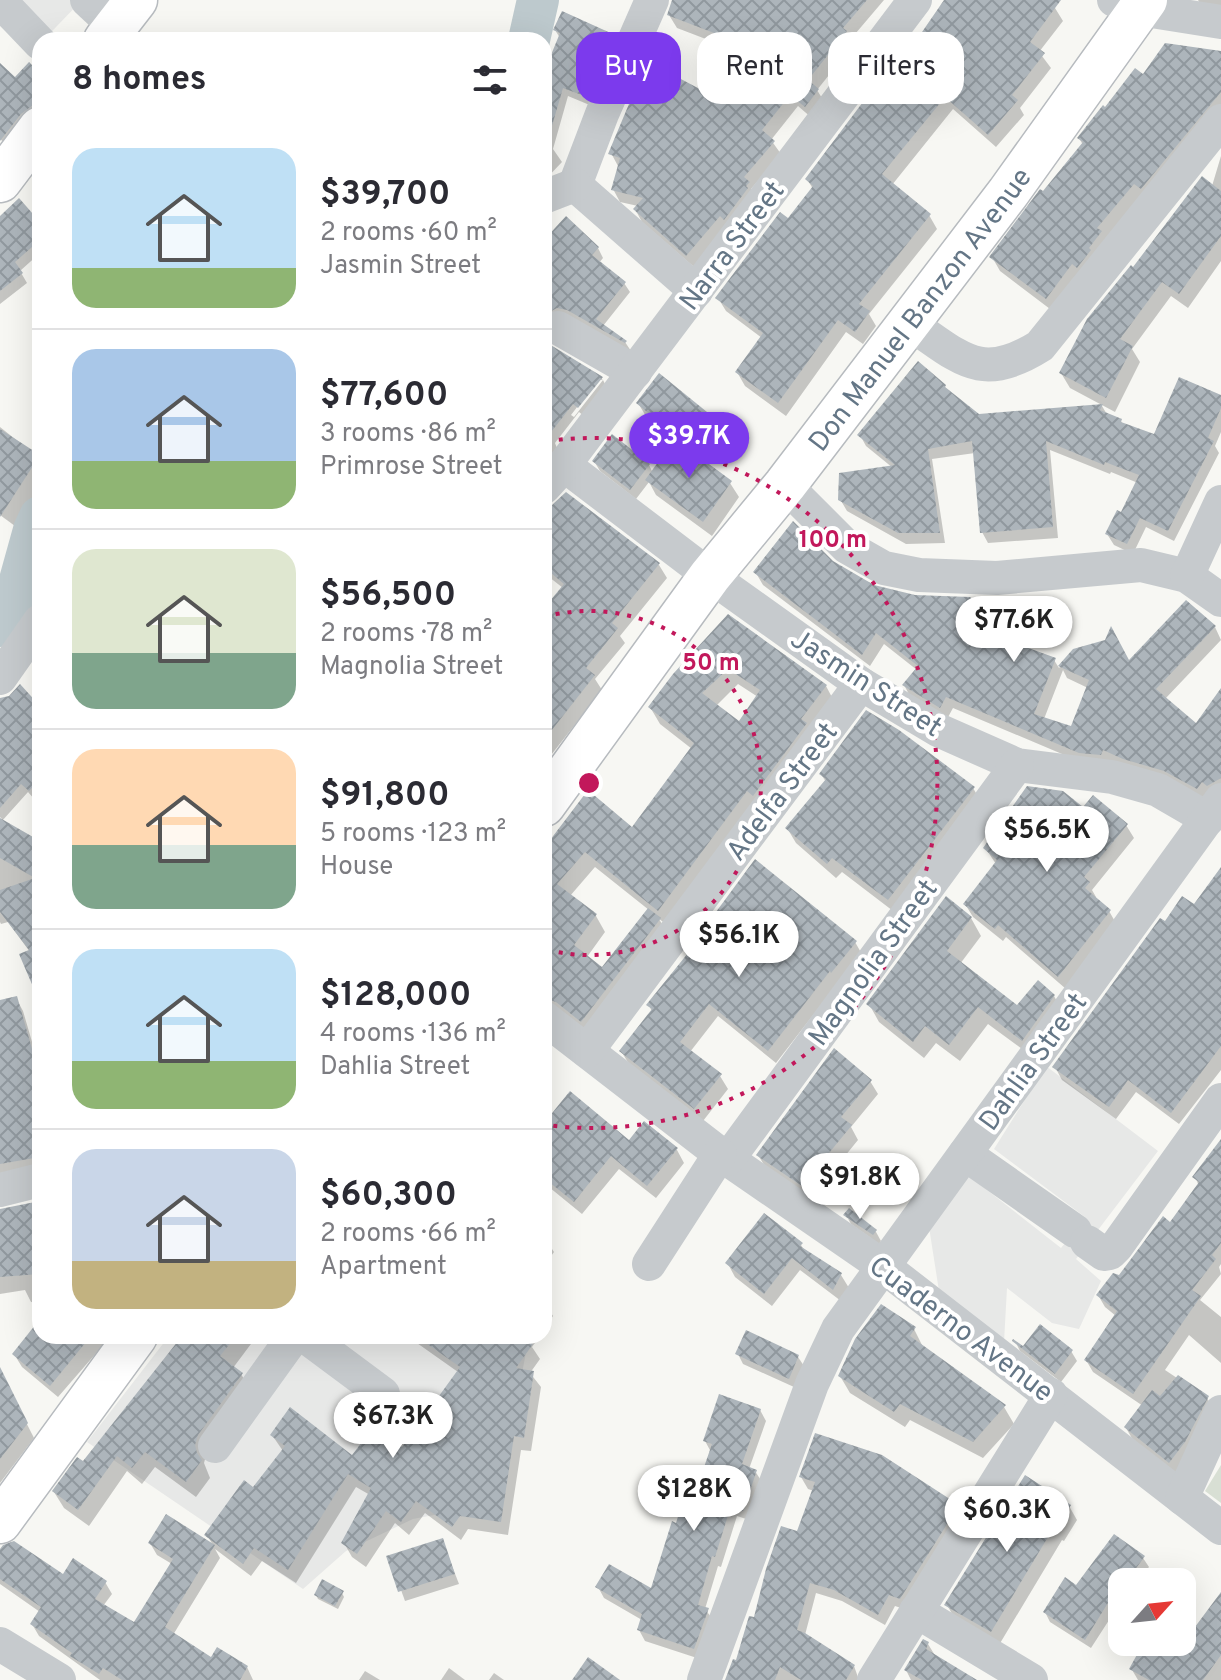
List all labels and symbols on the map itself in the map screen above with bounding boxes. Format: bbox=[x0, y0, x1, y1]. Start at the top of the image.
street label: Don Manuel Banzon Avenue bbox=[802, 162, 1041, 460]
street label: Narra Street bbox=[673, 175, 794, 319]
pin: $39.7K bbox=[624, 412, 754, 480]
text: 100 m bbox=[799, 526, 867, 556]
pin: $77.6K bbox=[949, 596, 1079, 664]
street label: Jasmin Street bbox=[783, 622, 948, 747]
text: 50 m bbox=[682, 649, 740, 679]
street label: Adelfa Street bbox=[720, 716, 847, 869]
centre of rings bbox=[575, 769, 603, 797]
pin: $56.5K bbox=[982, 806, 1112, 874]
street label: Magnolia Street bbox=[802, 873, 947, 1054]
pin: $56.1K bbox=[674, 911, 804, 979]
street label: Dahlia Street bbox=[972, 987, 1097, 1139]
pin: $91.8K bbox=[795, 1153, 925, 1221]
street label: Cuaderno Avenue bbox=[861, 1249, 1060, 1412]
pin: $67.3K bbox=[328, 1392, 458, 1460]
pin: $128K bbox=[638, 1465, 750, 1533]
pin: $60.3K bbox=[942, 1486, 1072, 1554]
north arrow bbox=[1108, 1568, 1196, 1656]

